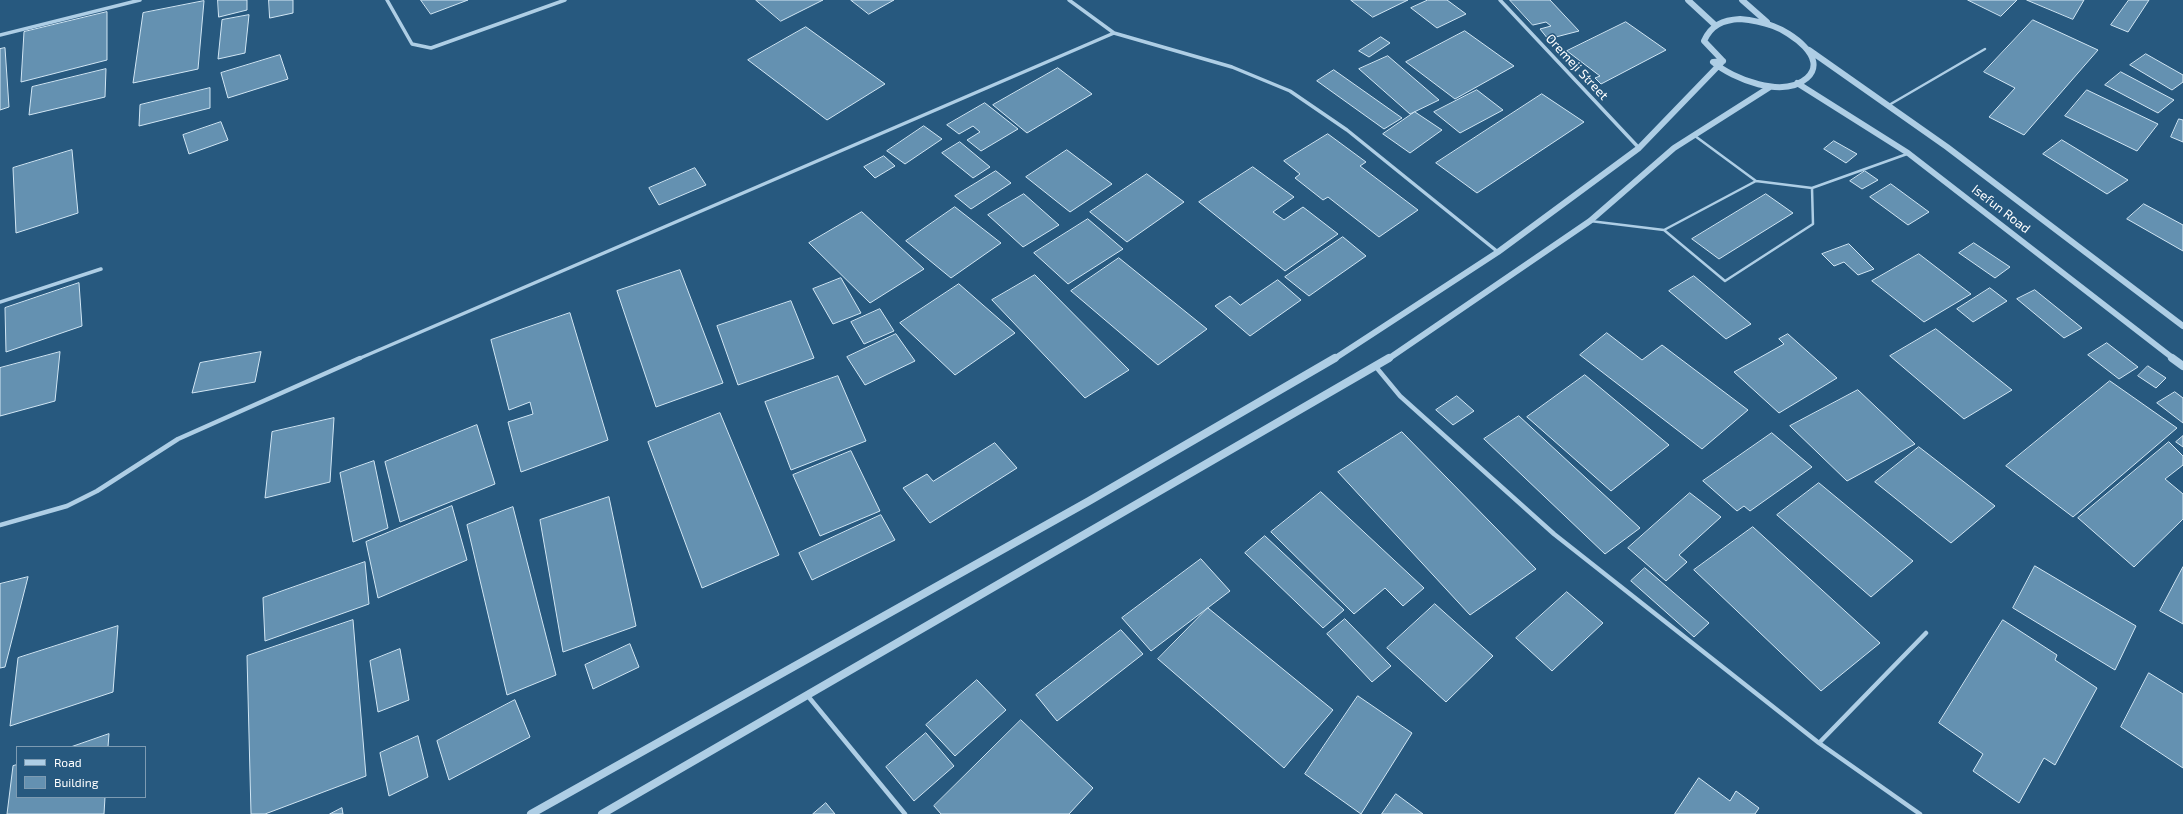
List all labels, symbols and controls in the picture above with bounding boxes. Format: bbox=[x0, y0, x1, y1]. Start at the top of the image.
street label: Oremeji Street bbox=[1542, 31, 1612, 103]
street label: Isefun Road bbox=[1969, 181, 2033, 237]
legend bbox=[16, 746, 146, 798]
text: Road bbox=[54, 755, 82, 769]
text: Building bbox=[54, 775, 98, 789]

